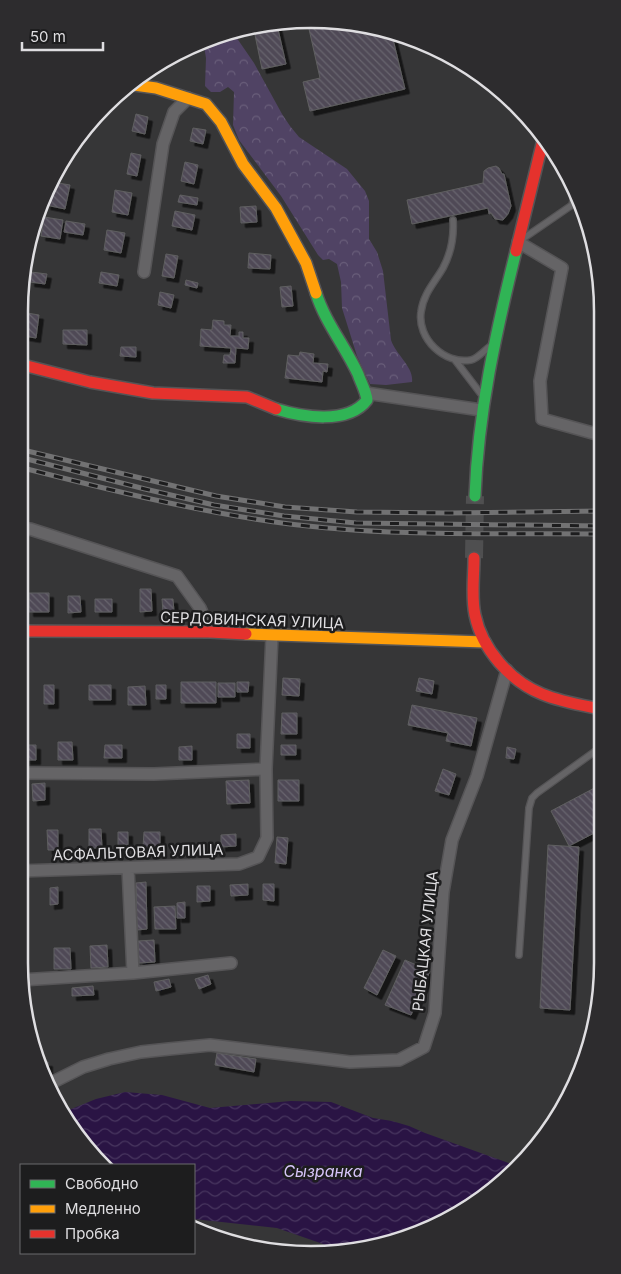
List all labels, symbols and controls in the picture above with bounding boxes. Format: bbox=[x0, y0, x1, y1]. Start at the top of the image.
scale bar bbox=[22, 20, 104, 52]
text: 50 m bbox=[30, 27, 66, 46]
street label: СЕРДОВИНСКАЯ УЛИЦА bbox=[160, 607, 344, 633]
street label: АСФАЛЬТОВАЯ УЛИЦА bbox=[52, 840, 224, 864]
street label: РЫБАЦКАЯ УЛИЦА bbox=[408, 870, 442, 1012]
water label: Сызранка bbox=[283, 1161, 363, 1181]
legend bbox=[20, 1164, 195, 1254]
text: Свободно bbox=[65, 1174, 139, 1193]
text: Медленно bbox=[65, 1199, 141, 1218]
text: Пробка bbox=[65, 1224, 120, 1243]

